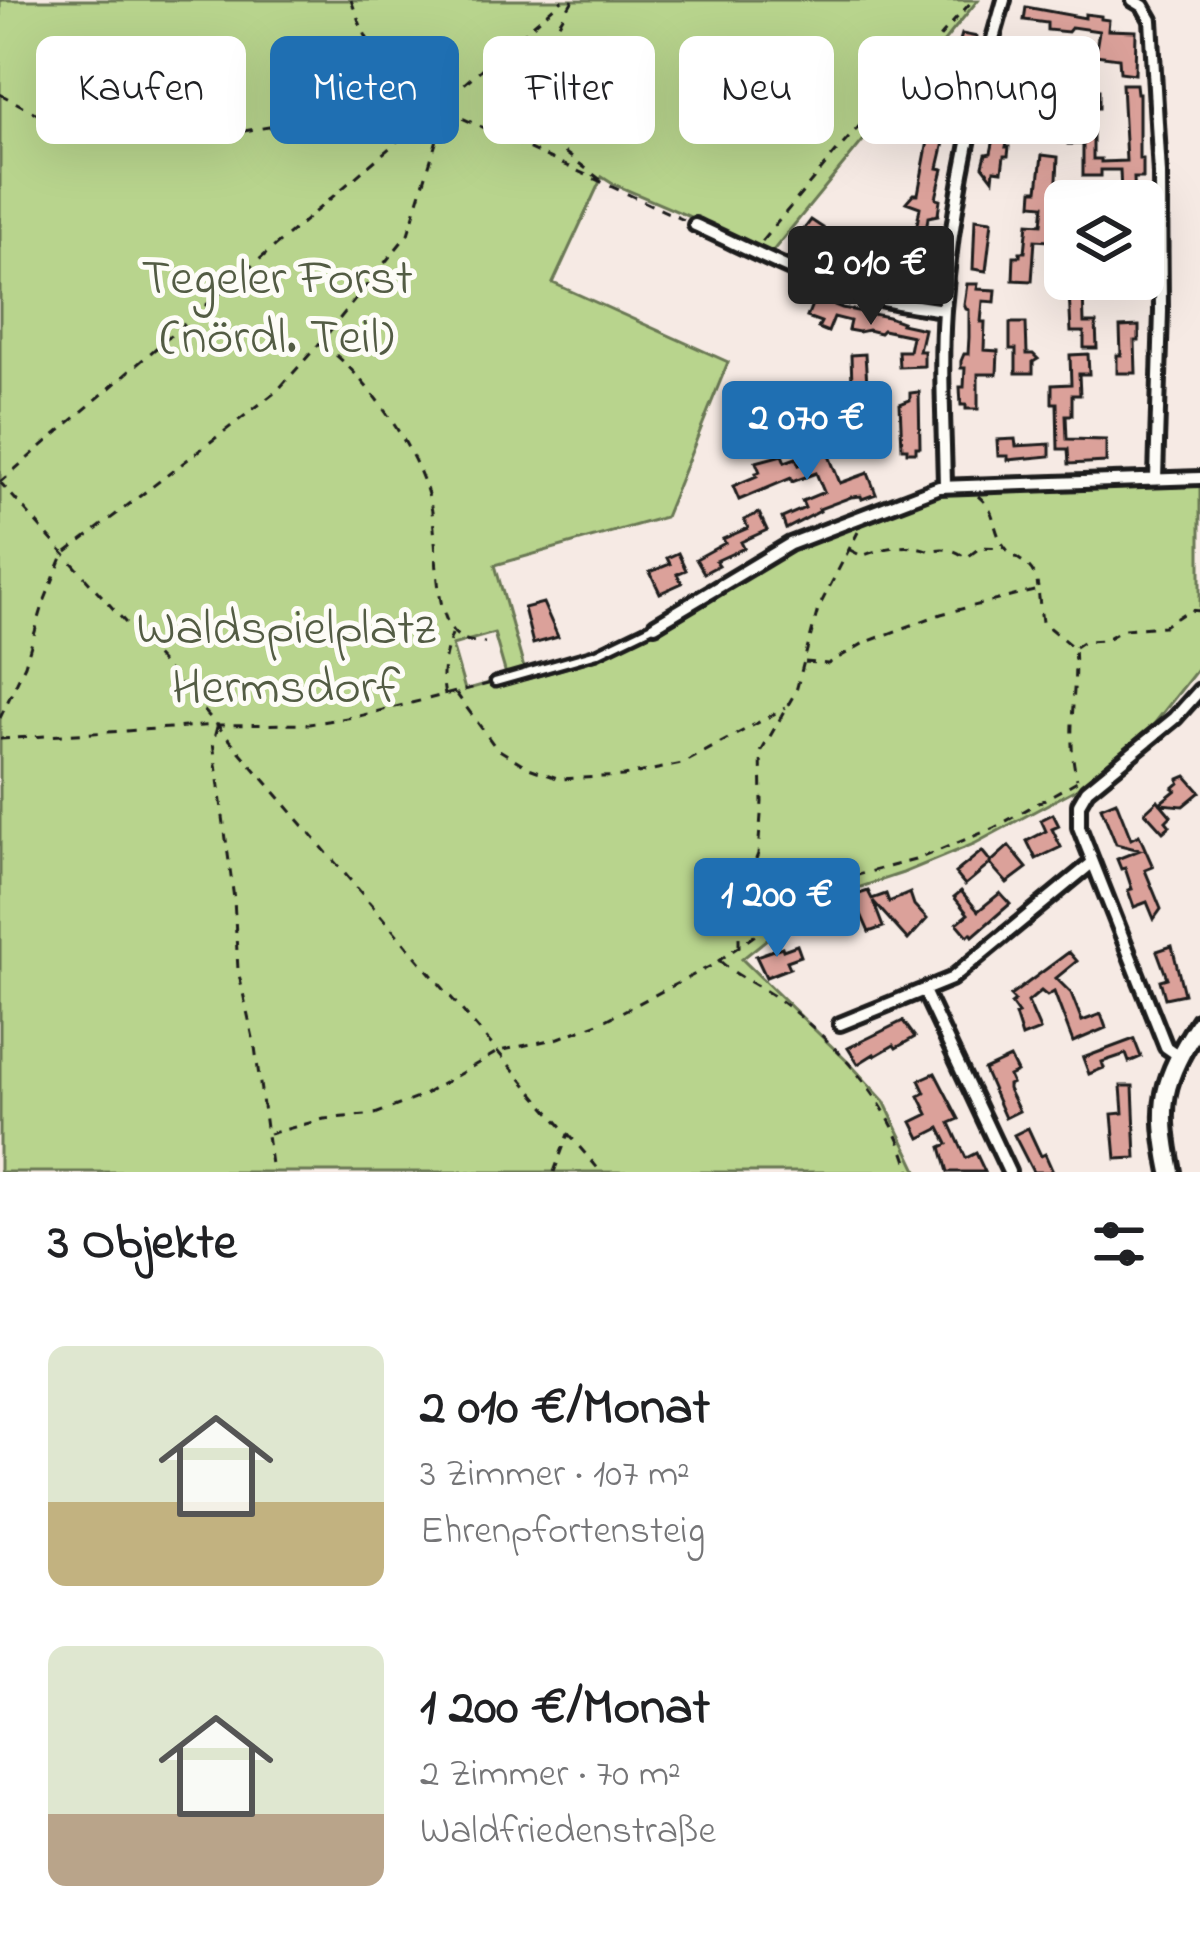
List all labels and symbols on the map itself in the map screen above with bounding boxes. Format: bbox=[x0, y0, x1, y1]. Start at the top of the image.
pin: 2 010 € bbox=[760, 226, 982, 328]
park label: Tegeler Forst (nördl. Teil) bbox=[141, 243, 413, 377]
pin: 2 070 € bbox=[696, 381, 918, 483]
park label: Waldspielplatz Hermsdorf bbox=[136, 593, 436, 727]
pin: 1 200 € bbox=[666, 858, 888, 960]

